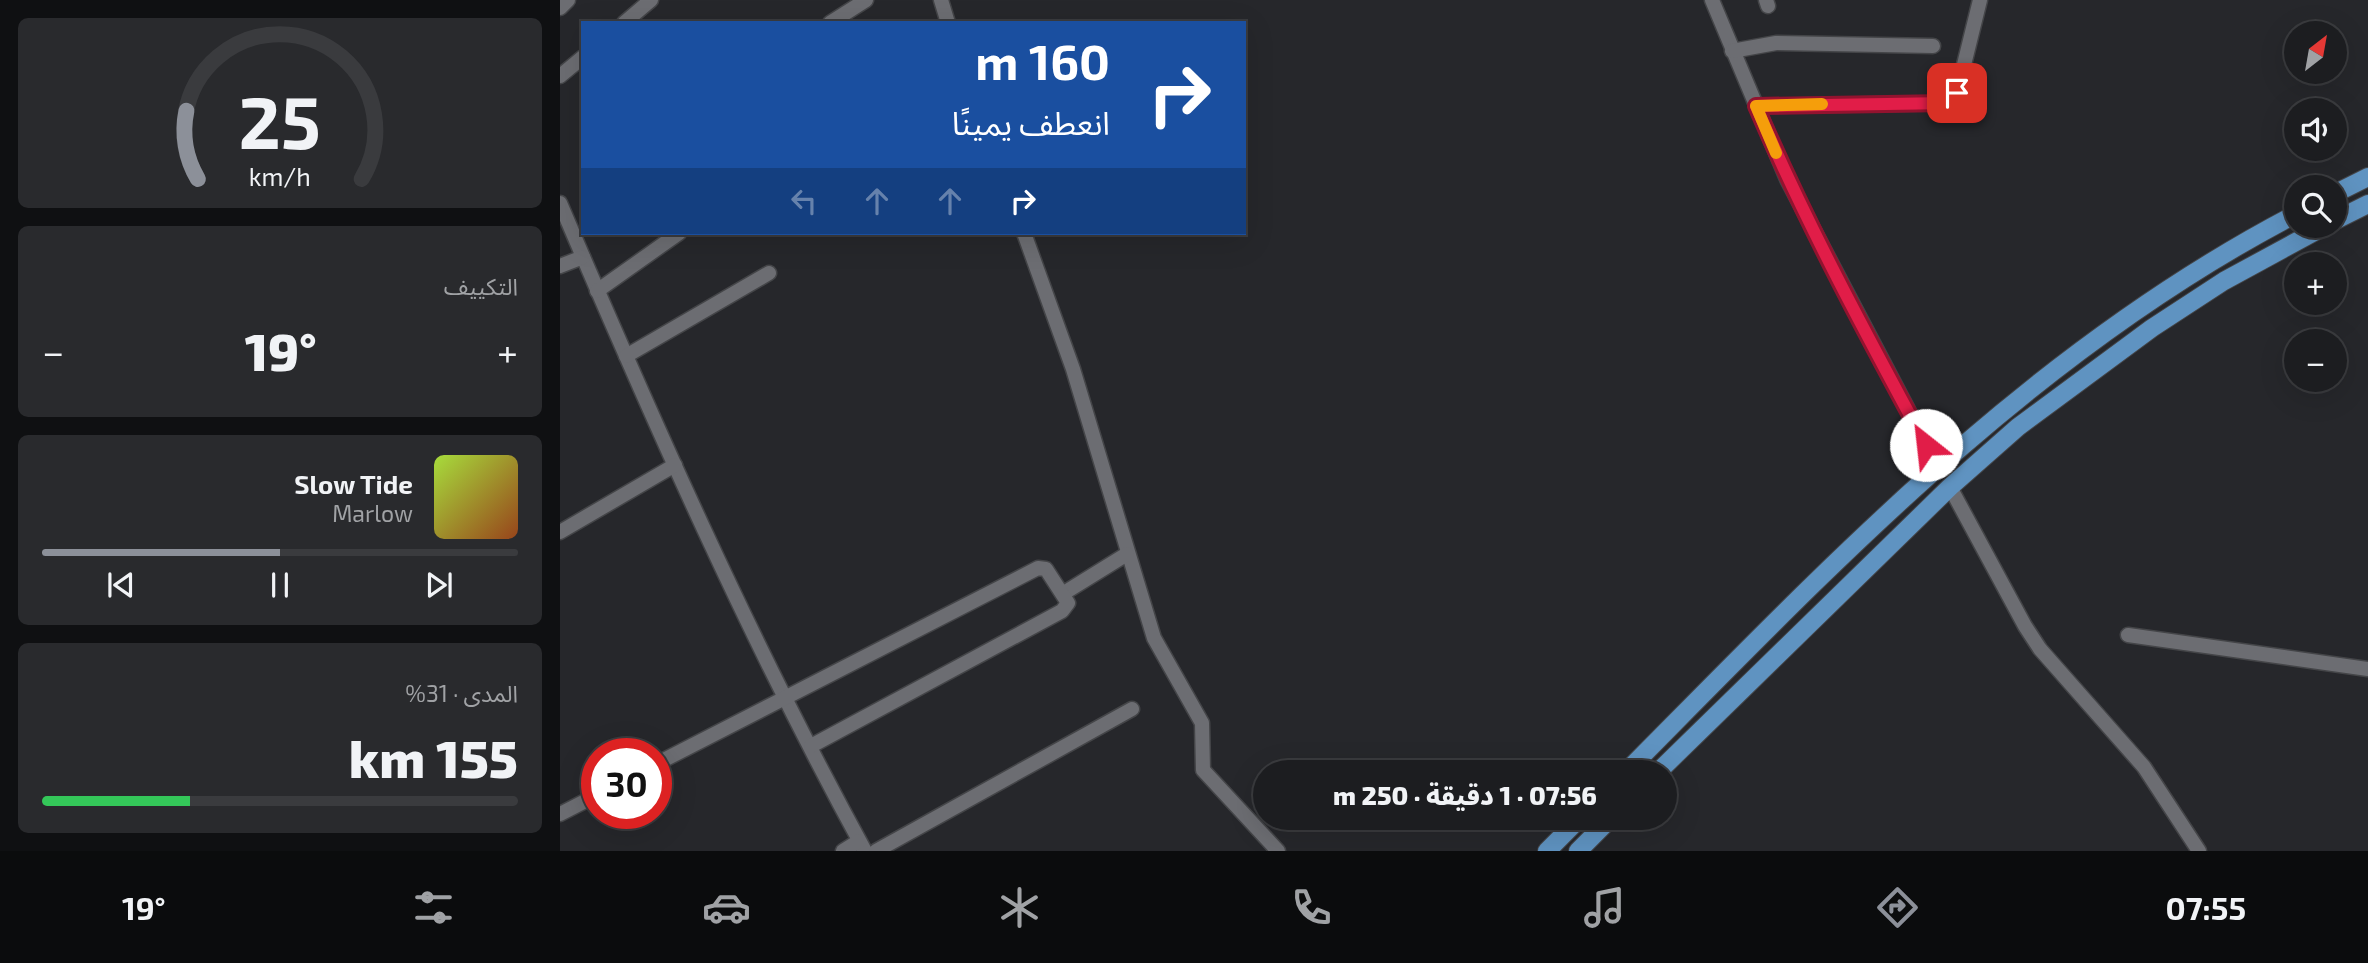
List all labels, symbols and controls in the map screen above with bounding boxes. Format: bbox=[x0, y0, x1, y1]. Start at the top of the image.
north arrow bbox=[2284, 21, 2347, 84]
map controls bbox=[2284, 21, 2347, 392]
text: 160 m bbox=[975, 31, 1110, 90]
icon: right bbox=[1134, 49, 1225, 140]
pin bbox=[1927, 63, 1987, 123]
icon: arrive bbox=[1938, 74, 1976, 112]
text: 25 bbox=[239, 77, 321, 165]
button: sound bbox=[2284, 98, 2347, 161]
text: انعطف يمينًا bbox=[952, 103, 1110, 141]
text: km/h bbox=[249, 161, 311, 191]
button: search bbox=[2284, 175, 2347, 238]
icon: left bbox=[785, 182, 823, 220]
icon: ahead bbox=[858, 182, 896, 220]
icon: ahead bbox=[931, 182, 969, 220]
icon: right bbox=[1004, 182, 1042, 220]
button: + bbox=[2284, 252, 2347, 315]
text: التكييف bbox=[444, 272, 518, 300]
text: 19° bbox=[245, 319, 317, 381]
text: − bbox=[42, 328, 64, 374]
text: + bbox=[497, 328, 518, 374]
button: − bbox=[2284, 329, 2347, 392]
position arrow bbox=[1889, 408, 1963, 482]
text: Slow Tide bbox=[294, 468, 413, 499]
text: Marlow bbox=[332, 499, 413, 527]
icon: previous bbox=[102, 566, 140, 604]
icon: pause bbox=[261, 566, 299, 604]
icon: next bbox=[420, 566, 458, 604]
text: المدى · 31% bbox=[405, 679, 518, 707]
text: 155 km bbox=[349, 726, 518, 788]
speed limit sign: 30 bbox=[581, 738, 672, 829]
text: 07:56 · 1 دقيقة · 250 m bbox=[1333, 779, 1597, 810]
icon: filters bbox=[409, 883, 458, 932]
icon: car bbox=[702, 883, 751, 932]
icon: climate bbox=[995, 883, 1044, 932]
icon: phone bbox=[1287, 883, 1336, 932]
icon: music bbox=[1580, 883, 1629, 932]
icon: directions bbox=[1873, 883, 1922, 932]
text: 19° bbox=[122, 888, 166, 926]
text: 07:55 bbox=[2166, 888, 2246, 926]

